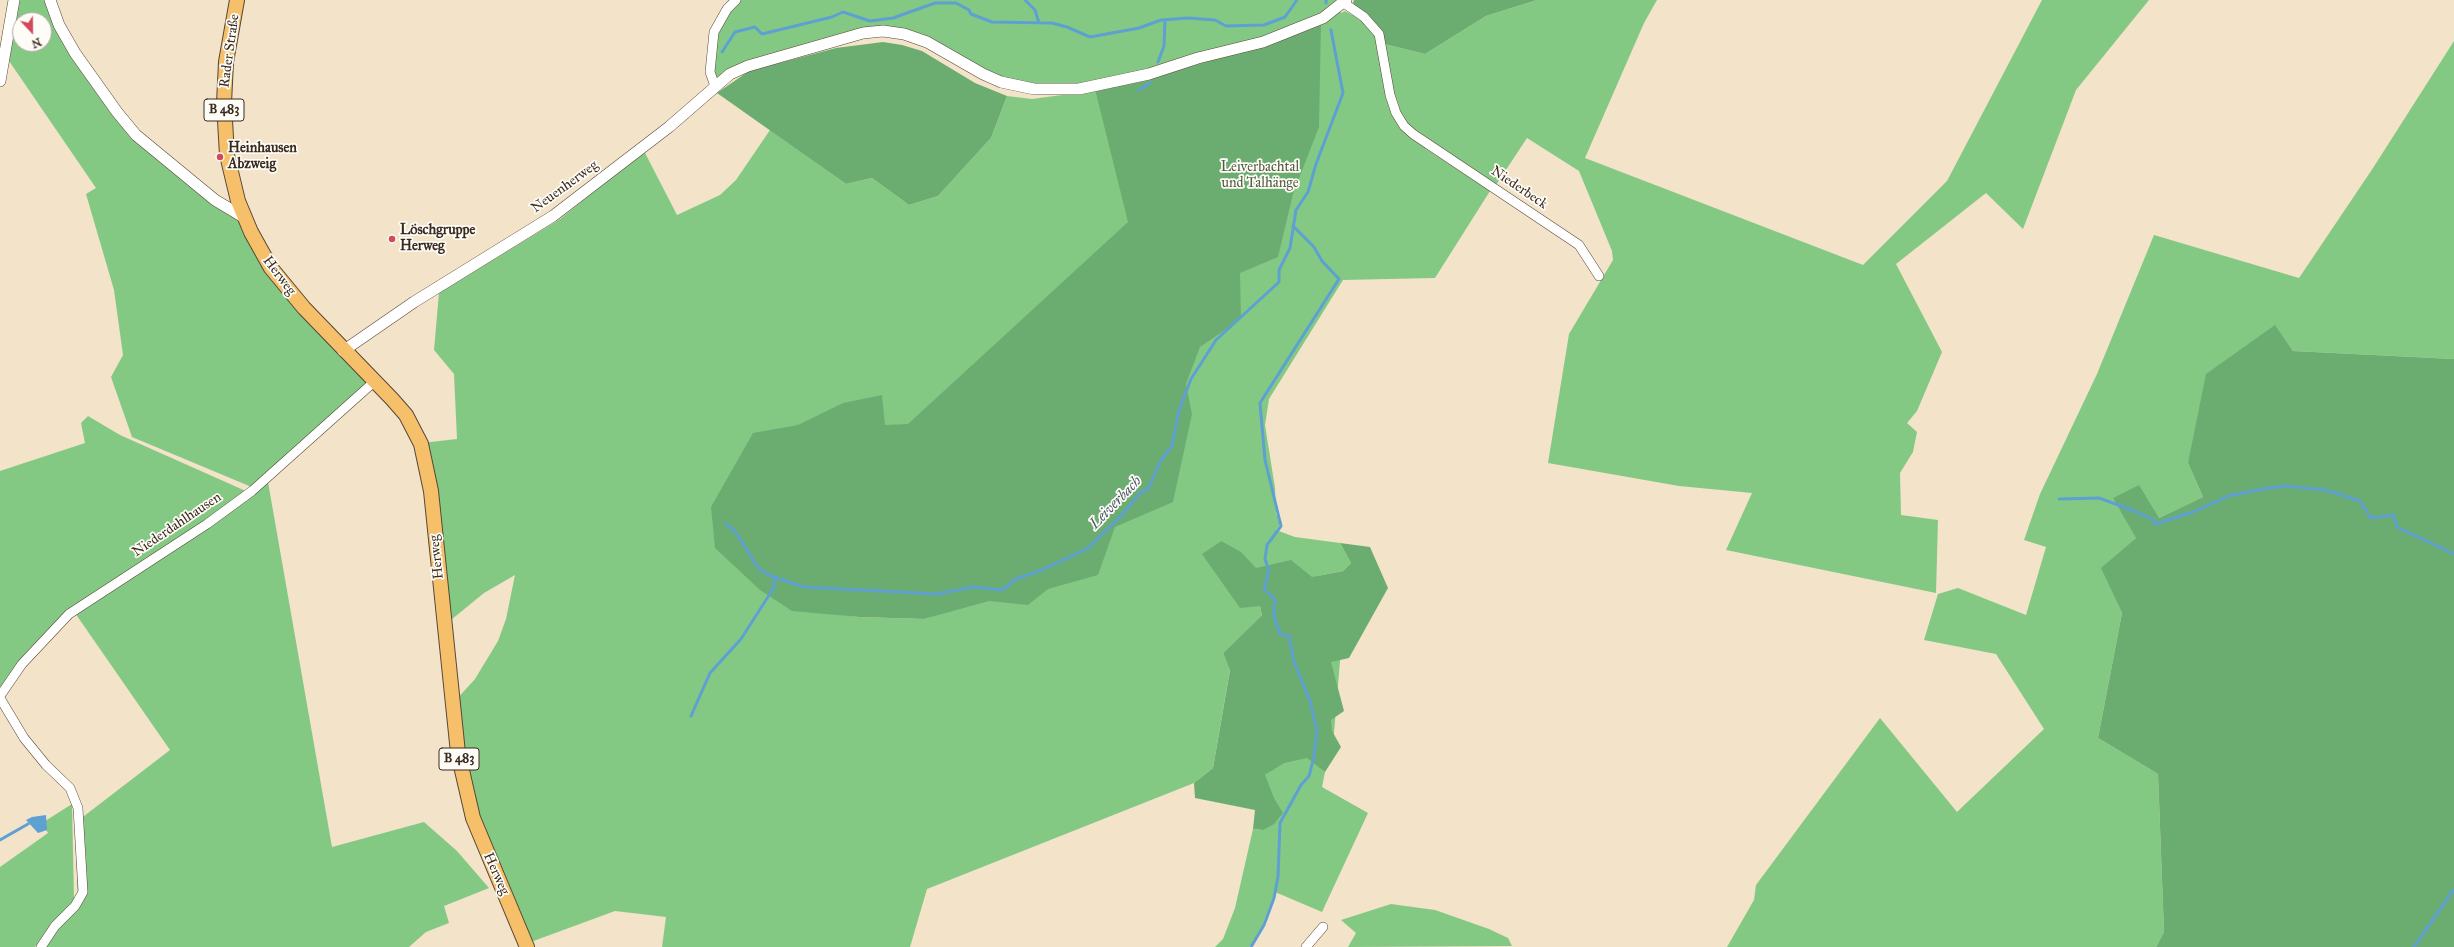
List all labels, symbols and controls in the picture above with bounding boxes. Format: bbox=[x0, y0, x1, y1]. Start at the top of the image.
north arrow bbox=[12, 12, 52, 52]
street label: Rader Straße bbox=[217, 13, 243, 89]
text: N bbox=[30, 35, 43, 50]
road number: B 483 bbox=[204, 99, 244, 121]
place label: Heinhausen Abzweig bbox=[228, 141, 297, 174]
marker: Heinhausen Abzweig bbox=[215, 152, 225, 162]
street label: Neuenherweg bbox=[528, 157, 602, 217]
park label: Leiverbachtal und Talhänge bbox=[1221, 160, 1299, 192]
street label: Niederbeck bbox=[1488, 163, 1550, 213]
place label: Löschgruppe Herweg bbox=[400, 223, 475, 256]
marker: Löschgruppe Herweg bbox=[387, 234, 397, 244]
street label: Herweg bbox=[259, 253, 299, 299]
water label: Leiverbach bbox=[1086, 473, 1146, 533]
street label: Niederdahlhausen bbox=[129, 489, 225, 561]
street label: Herweg bbox=[426, 534, 448, 580]
road number: B 483 bbox=[439, 748, 479, 770]
street label: Herweg bbox=[479, 850, 513, 898]

